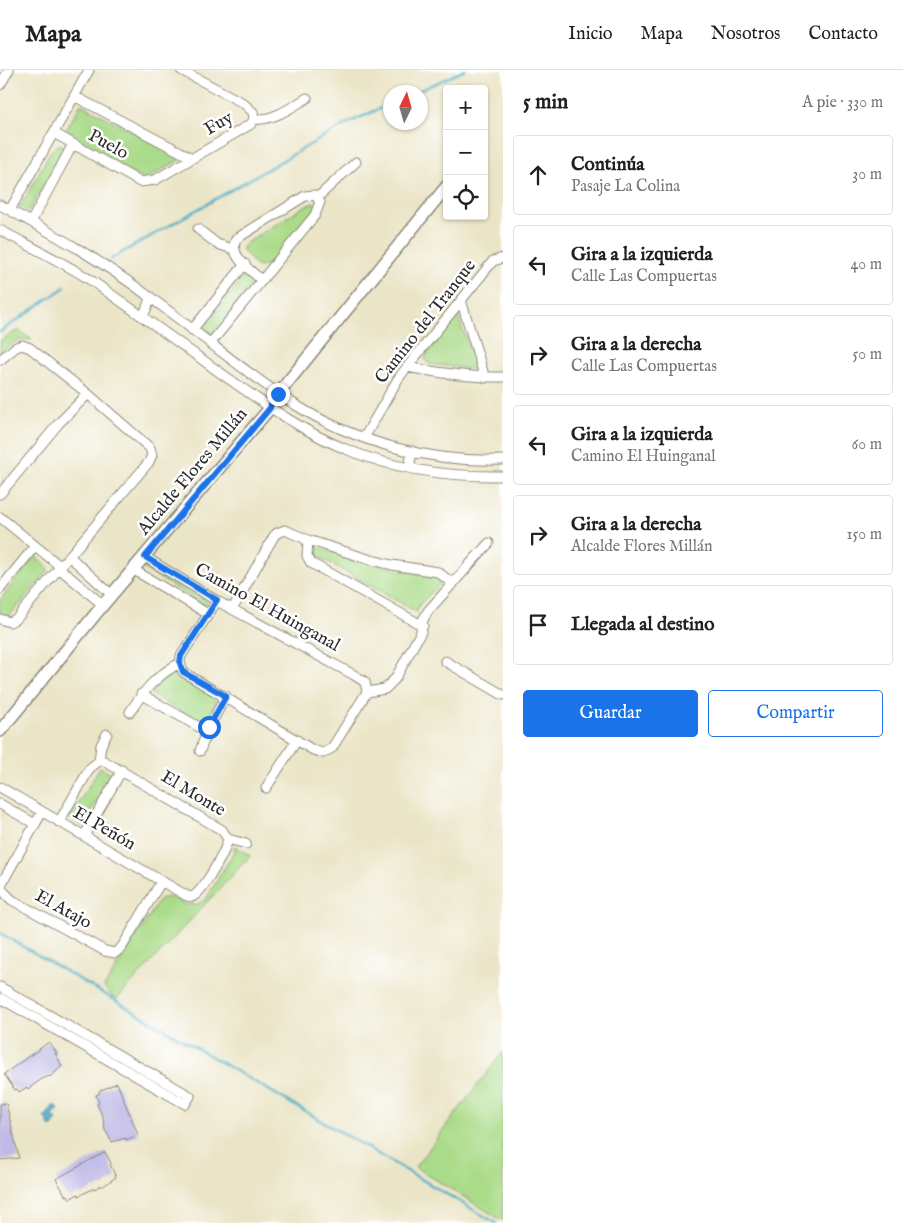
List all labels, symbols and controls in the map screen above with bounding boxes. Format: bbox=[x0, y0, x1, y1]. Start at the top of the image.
text: Mapa bbox=[25, 19, 81, 50]
text: Inicio bbox=[568, 23, 613, 46]
text: Mapa bbox=[641, 23, 683, 46]
text: Nosotros bbox=[711, 23, 780, 46]
text: Contacto bbox=[808, 23, 878, 46]
north arrow bbox=[383, 85, 428, 130]
map controls bbox=[443, 85, 488, 220]
button: + bbox=[443, 85, 488, 130]
text: 5 min bbox=[523, 89, 568, 116]
text: A pie · 330 m bbox=[802, 93, 883, 113]
street label: Fuy bbox=[200, 107, 238, 141]
street label: Puelo bbox=[84, 125, 132, 166]
button: − bbox=[443, 130, 488, 175]
text: Continúa bbox=[571, 153, 645, 177]
icon: ahead bbox=[524, 161, 552, 189]
text: 30 m bbox=[852, 165, 882, 185]
button: locate bbox=[443, 175, 488, 220]
text: Pasaje La Colina bbox=[571, 177, 680, 197]
text: Gira a la izquierda bbox=[571, 243, 713, 267]
icon: left bbox=[524, 251, 552, 279]
street label: Camino del Tranque bbox=[370, 255, 482, 389]
text: 40 m bbox=[850, 255, 882, 275]
text: Calle Las Compuertas bbox=[571, 267, 717, 287]
text: Gira a la derecha bbox=[571, 333, 701, 357]
icon: right bbox=[524, 341, 552, 369]
text: 50 m bbox=[853, 345, 882, 365]
text: Calle Las Compuertas bbox=[571, 357, 717, 377]
route end bbox=[267, 383, 290, 406]
street label: Alcalde Flores Millán bbox=[132, 403, 253, 541]
text: Gira a la izquierda bbox=[571, 423, 713, 447]
icon: left bbox=[524, 431, 552, 459]
text: 60 m bbox=[852, 435, 882, 455]
text: Camino El Huinganal bbox=[571, 447, 716, 467]
text: Gira a la derecha bbox=[571, 513, 701, 537]
icon: right bbox=[524, 521, 552, 549]
text: 150 m bbox=[847, 525, 882, 545]
text: Alcalde Flores Millán bbox=[571, 537, 713, 557]
street label: Camino El Huinganal bbox=[190, 558, 344, 658]
icon: arrive bbox=[524, 611, 552, 639]
text: Llegada al destino bbox=[571, 613, 714, 637]
button: Guardar bbox=[523, 690, 698, 737]
button: Compartir bbox=[708, 690, 883, 737]
route start bbox=[198, 716, 221, 739]
street label: El Monte bbox=[156, 766, 230, 822]
street label: El Peñón bbox=[69, 802, 140, 856]
street label: El Atajo bbox=[31, 885, 96, 935]

